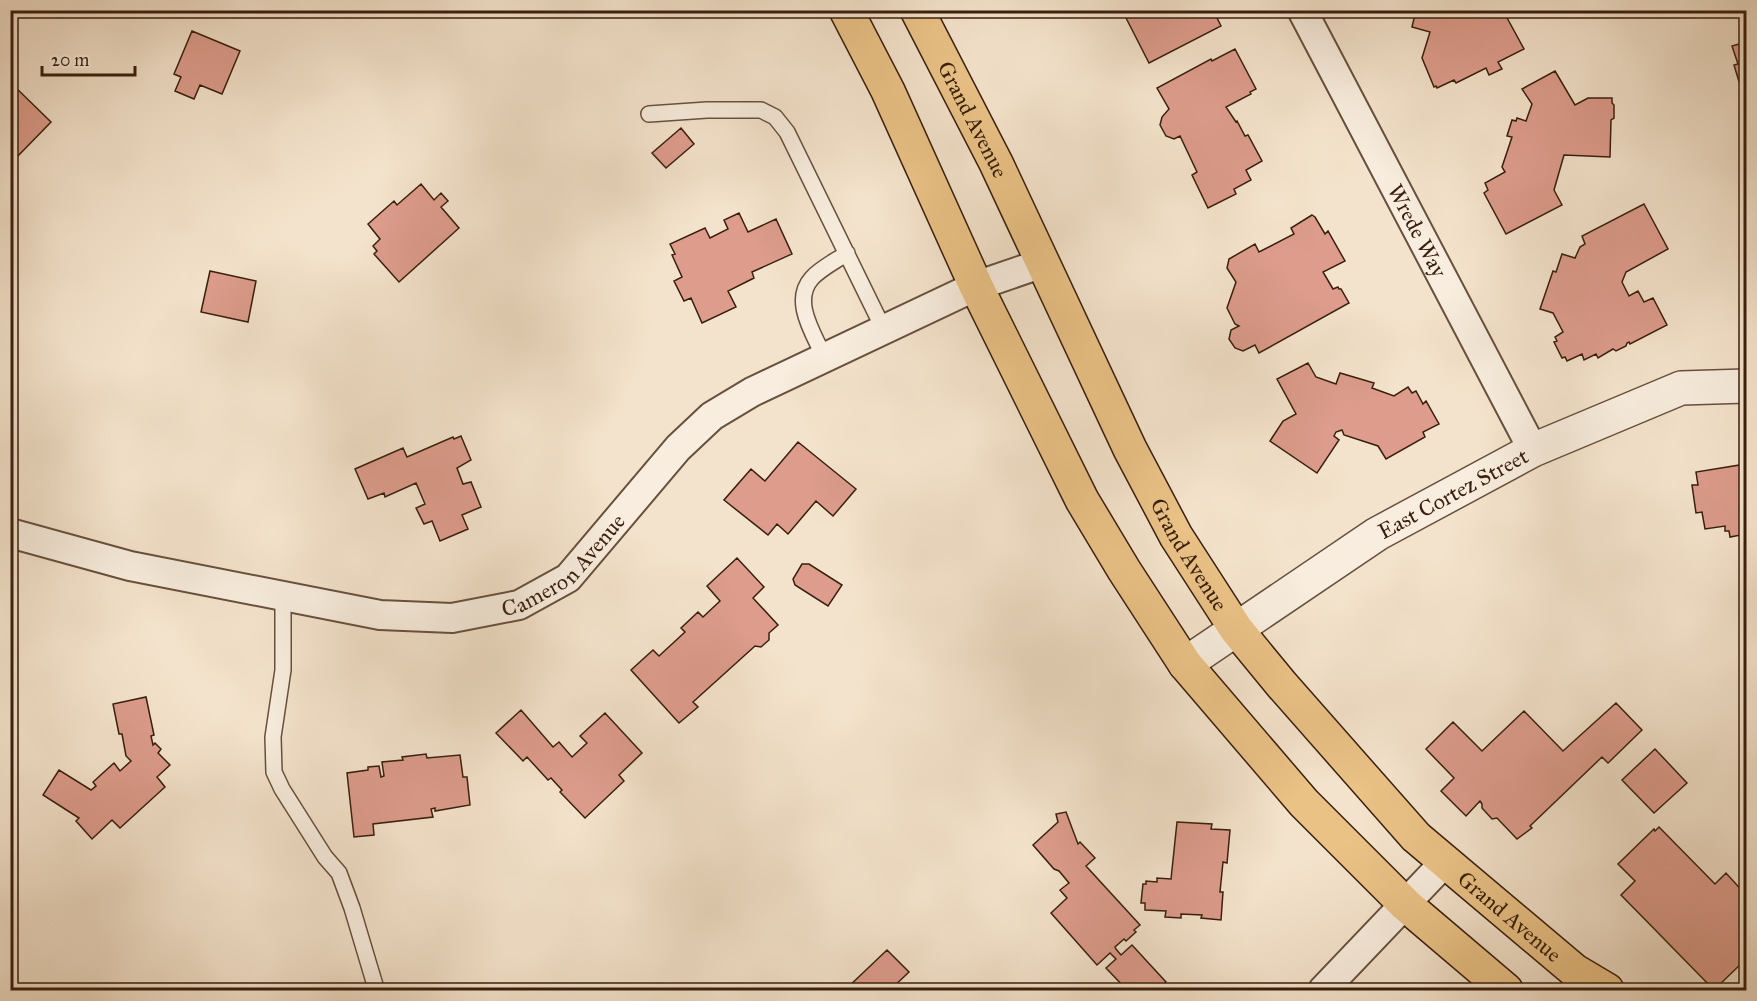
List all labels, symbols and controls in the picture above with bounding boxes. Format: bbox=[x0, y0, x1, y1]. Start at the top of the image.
scale bar bbox=[42, 39, 135, 77]
text: 20 m bbox=[51, 49, 89, 71]
street label: Grand Avenue bbox=[932, 57, 1014, 182]
street label: Wrede Way bbox=[1382, 180, 1453, 282]
street label: East Cortez Street bbox=[1373, 442, 1533, 545]
street label: Grand Avenue bbox=[1144, 494, 1234, 616]
street label: Cameron Avenue bbox=[499, 508, 631, 622]
street label: Grand Avenue bbox=[1452, 865, 1567, 968]

